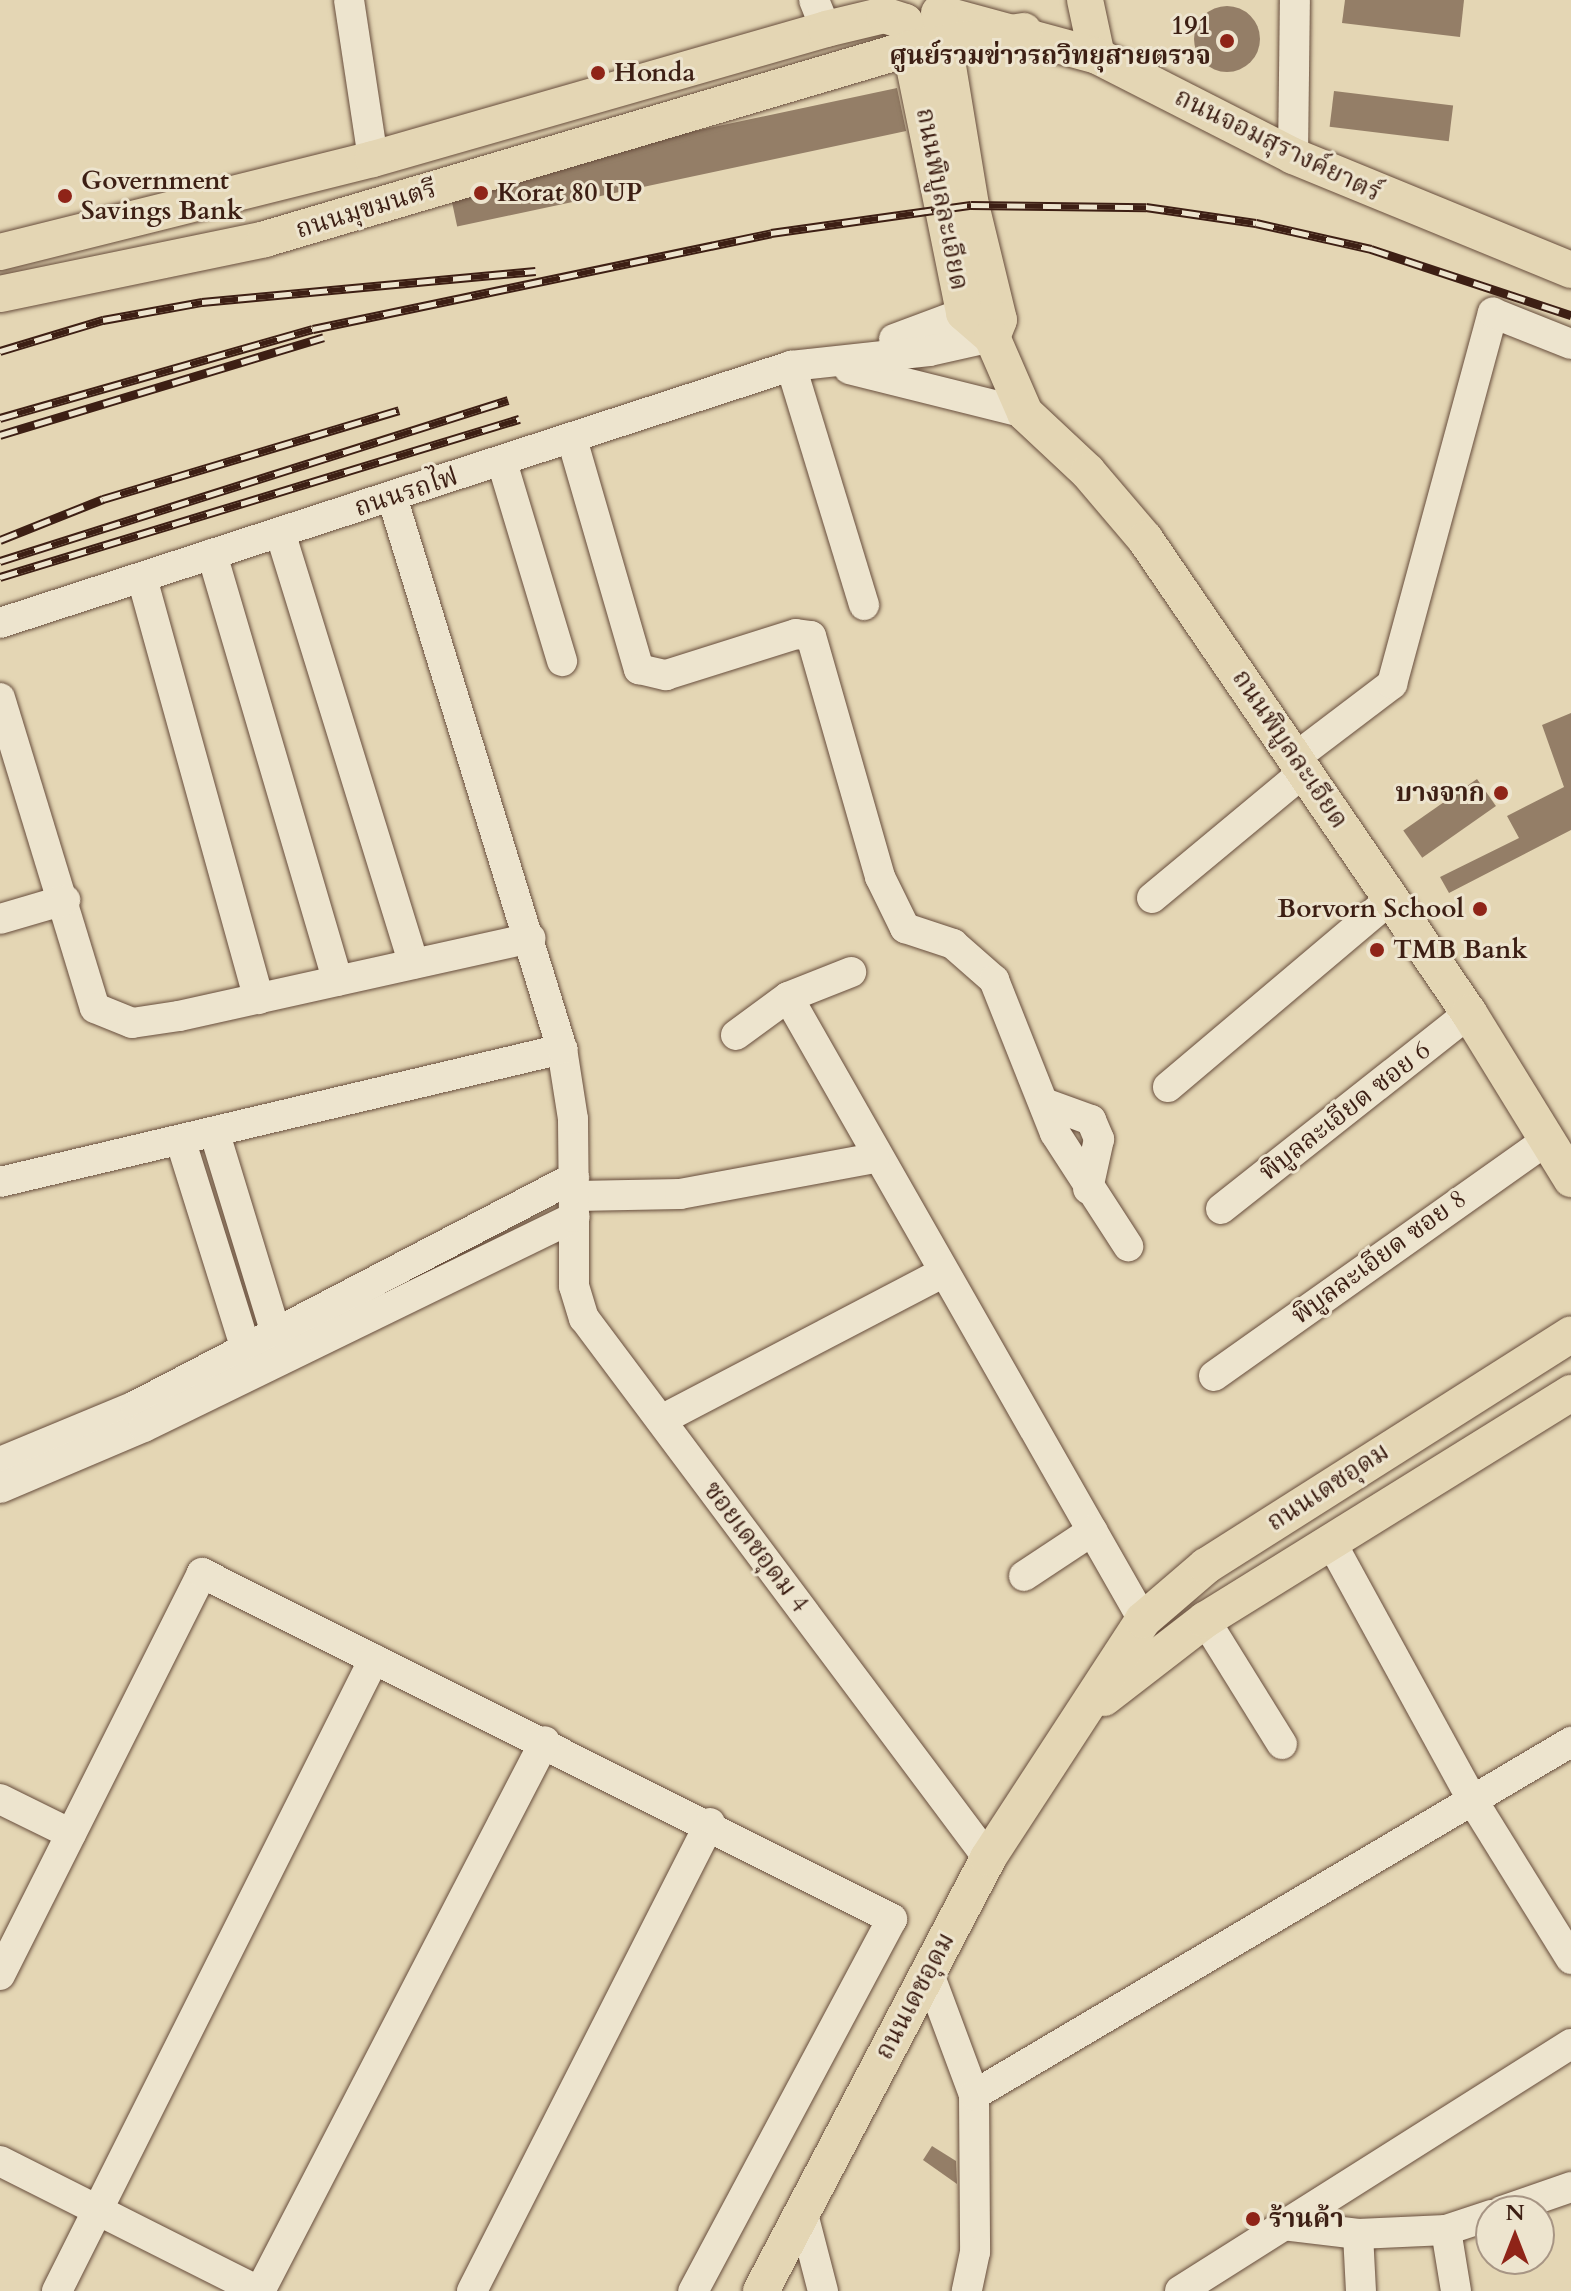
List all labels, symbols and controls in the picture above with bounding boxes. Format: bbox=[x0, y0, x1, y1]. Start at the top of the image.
place label: 191 ศูนย์รวมข่าวรถวิทยุสายตรวจ bbox=[889, 10, 1211, 72]
marker: 191 ศูนย์รวมข่าวรถวิทยุสายตรวจ bbox=[1218, 32, 1236, 50]
place label: Honda bbox=[614, 57, 695, 89]
marker: Honda bbox=[589, 64, 607, 82]
street label: ถนนจอมสุรางค์ยาตร์ bbox=[1170, 81, 1386, 209]
street label: ถนนพิบูลละเอียด bbox=[909, 105, 975, 293]
place label: Government Savings Bank bbox=[81, 165, 243, 226]
street label: ถนนมุขมนตรี bbox=[292, 173, 440, 245]
place label: Korat 80 UP bbox=[497, 177, 642, 209]
marker: Korat 80 UP bbox=[472, 184, 490, 202]
marker: Government Savings Bank bbox=[56, 187, 74, 205]
street label: ถนนรถไฟ bbox=[350, 461, 462, 523]
street label: ถนนพิบูลละเอียด bbox=[1225, 664, 1355, 834]
place label: บางจาก bbox=[1395, 777, 1485, 809]
marker: บางจาก bbox=[1492, 784, 1510, 802]
place label: Borvorn School bbox=[1277, 893, 1464, 925]
marker: Borvorn School bbox=[1471, 900, 1489, 918]
place label: TMB Bank bbox=[1393, 934, 1528, 966]
marker: TMB Bank bbox=[1368, 941, 1386, 959]
street label: พิบูลละเอียด ซอย 6 bbox=[1253, 1035, 1437, 1187]
street label: พิบูลละเอียด ซอย 8 bbox=[1285, 1183, 1473, 1331]
street label: ถนนเดชอุดม bbox=[1261, 1436, 1395, 1538]
street label: ซอยเดชอุดม 4 bbox=[697, 1475, 815, 1619]
street label: ถนนเดชอุดม bbox=[868, 1927, 962, 2065]
north arrow bbox=[1475, 2195, 1555, 2275]
text: N bbox=[1505, 2198, 1525, 2228]
place label: ร้านค้า bbox=[1269, 2203, 1344, 2235]
marker: ร้านค้า bbox=[1244, 2210, 1262, 2228]

